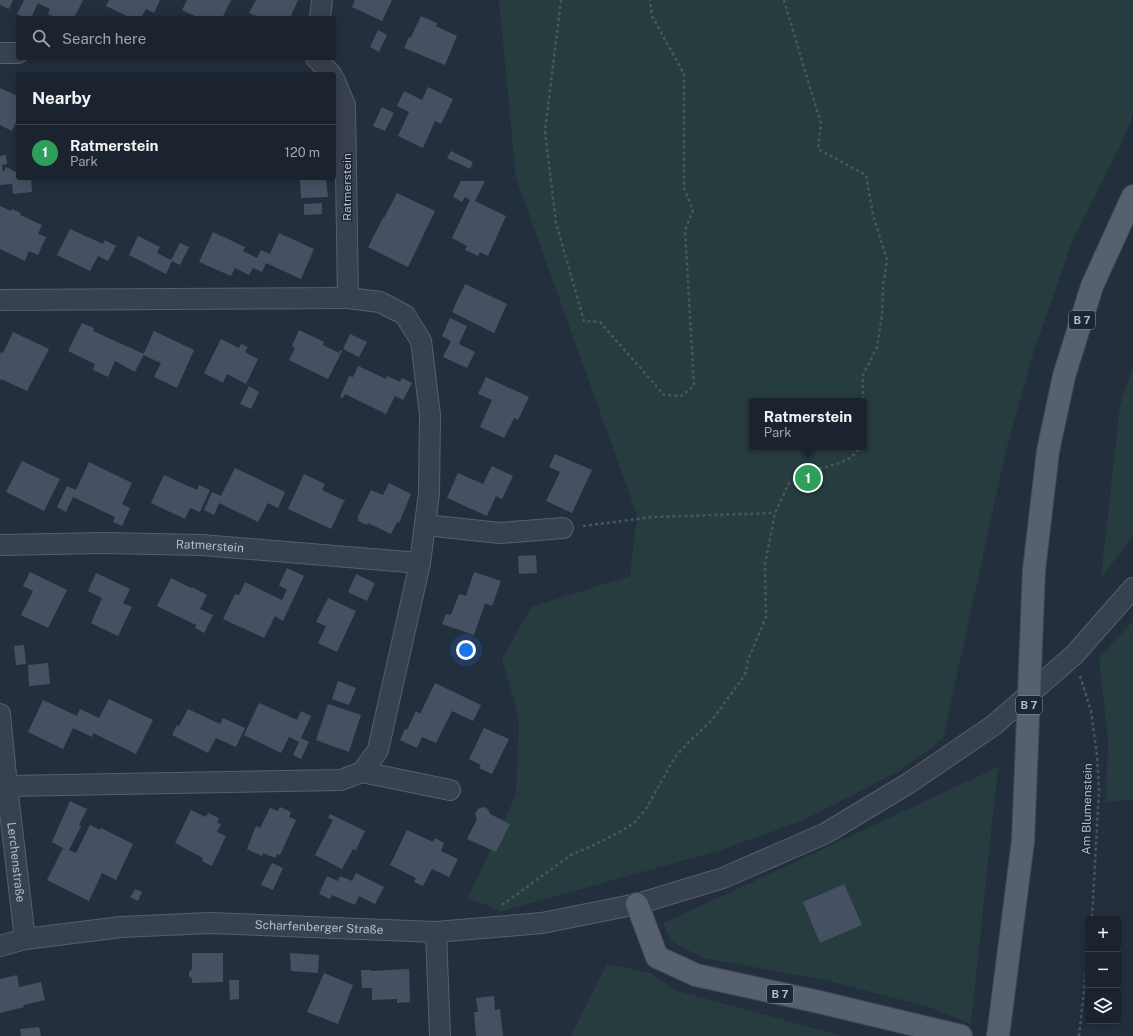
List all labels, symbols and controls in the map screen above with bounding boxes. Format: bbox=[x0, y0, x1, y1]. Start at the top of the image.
search box bbox=[16, 16, 336, 60]
icon: search bbox=[30, 27, 52, 49]
text: Search here bbox=[62, 30, 146, 47]
text: Nearby bbox=[32, 88, 91, 108]
text: Ratmerstein bbox=[70, 137, 158, 154]
text: 1 bbox=[42, 145, 48, 160]
text: 120 m bbox=[285, 145, 320, 160]
street label: Ratmerstein bbox=[340, 153, 354, 221]
text: Park bbox=[70, 154, 98, 169]
road number: B 7 bbox=[1069, 311, 1095, 329]
popup bbox=[749, 398, 867, 450]
text: Ratmerstein bbox=[764, 408, 852, 425]
text: Park bbox=[764, 425, 792, 440]
pin: 1 bbox=[795, 463, 821, 493]
street label: Ratmerstein bbox=[176, 537, 245, 555]
your location bbox=[456, 640, 476, 660]
road number: B 7 bbox=[1016, 696, 1042, 714]
street label: Am Blumenstein bbox=[1079, 763, 1095, 855]
street label: Lerchenstraße bbox=[4, 821, 28, 903]
map controls bbox=[1085, 916, 1121, 1024]
button: + bbox=[1085, 916, 1121, 952]
street label: Scharfenberger Straße bbox=[254, 918, 384, 937]
button: − bbox=[1085, 952, 1121, 988]
road number: B 7 bbox=[767, 985, 793, 1003]
button: layers bbox=[1085, 988, 1121, 1024]

